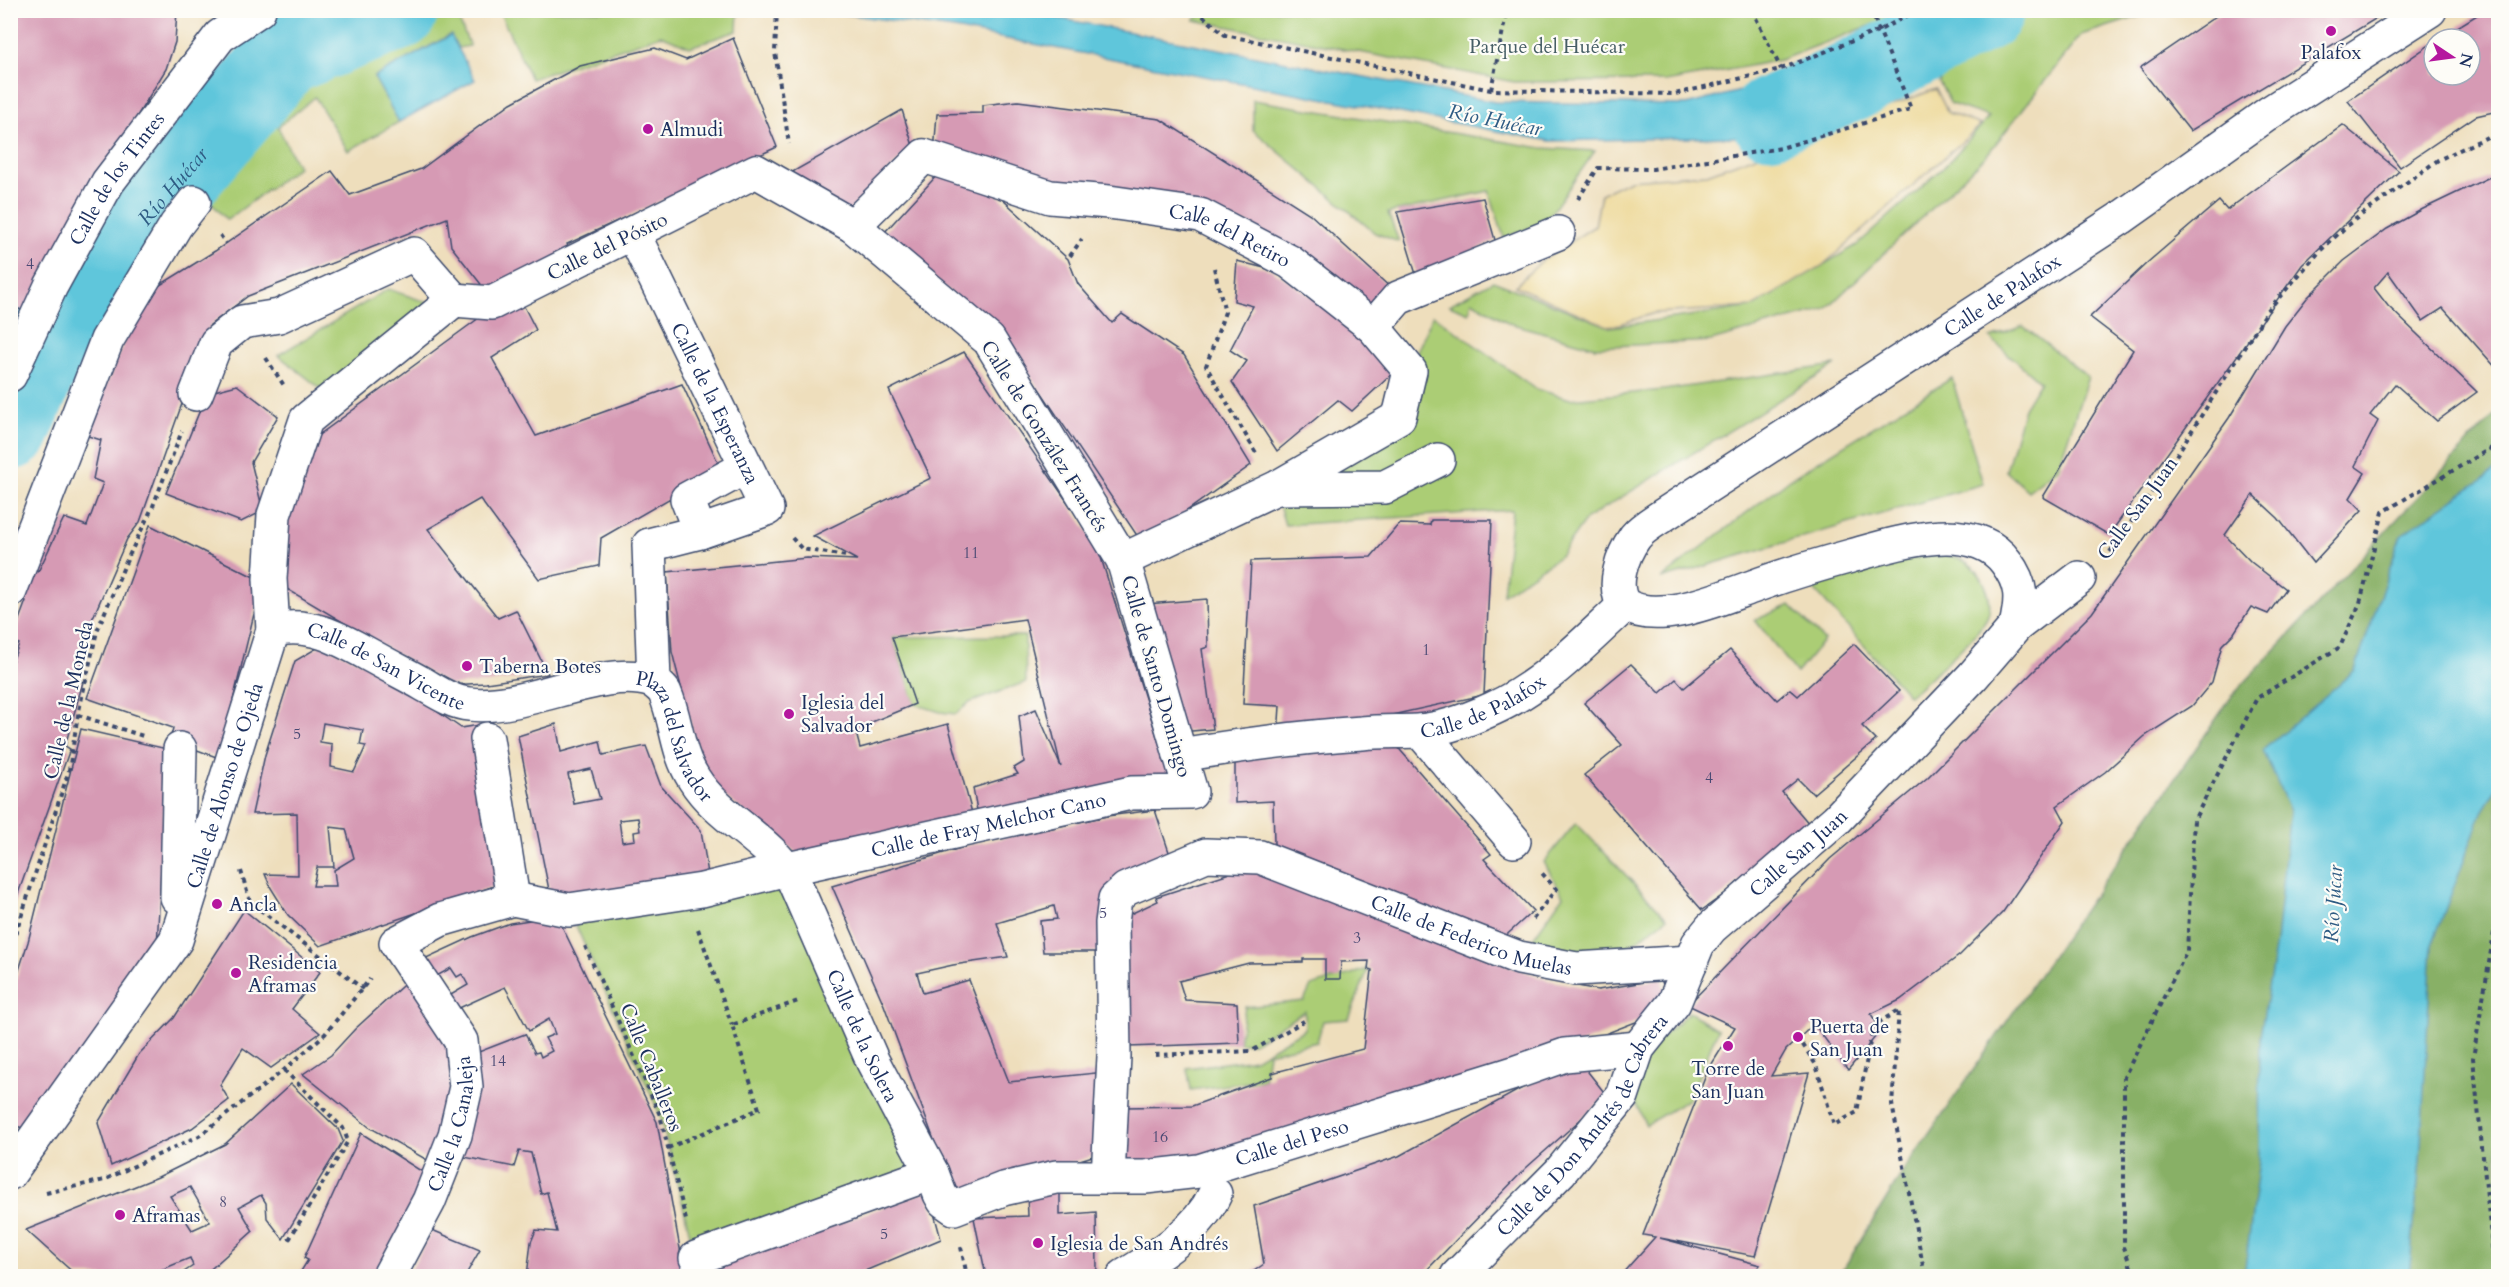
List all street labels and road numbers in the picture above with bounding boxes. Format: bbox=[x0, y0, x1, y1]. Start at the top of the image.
street label: Calle de los Tintes bbox=[63, 107, 171, 250]
street label: Calle del Retiro bbox=[1167, 198, 1295, 274]
street label: Calle del Pósito bbox=[543, 206, 672, 287]
street label: Calle de Palafox bbox=[1938, 248, 2066, 344]
street label: Calle de la Esperanza bbox=[664, 318, 766, 489]
street label: Calle de González Francés bbox=[974, 335, 1115, 537]
street label: Calle San Juan bbox=[2091, 451, 2184, 565]
street label: Calle de Santo Domingo bbox=[1115, 572, 1198, 781]
street label: Calle de San Vicente bbox=[304, 616, 468, 717]
street label: Calle de la Moneda bbox=[37, 618, 100, 782]
street label: Plaza del Salvador bbox=[634, 665, 719, 809]
street label: Calle de Palafox bbox=[1418, 668, 1551, 745]
street label: Calle de Alonso de Ojeda bbox=[180, 679, 270, 892]
street label: Calle de Fray Melchor Cano bbox=[868, 786, 1109, 864]
street label: Calle San Juan bbox=[1743, 803, 1854, 903]
street label: Calle de Federico Muelas bbox=[1367, 888, 1574, 982]
street label: Calle de la Solera bbox=[820, 965, 905, 1107]
street label: Calle Caballeros bbox=[614, 999, 690, 1135]
street label: Calle de Don Andrés de Cabrera bbox=[1491, 1008, 1674, 1243]
street label: Calle la Canaleja bbox=[421, 1054, 480, 1196]
street label: Calle del Peso bbox=[1232, 1112, 1352, 1173]

